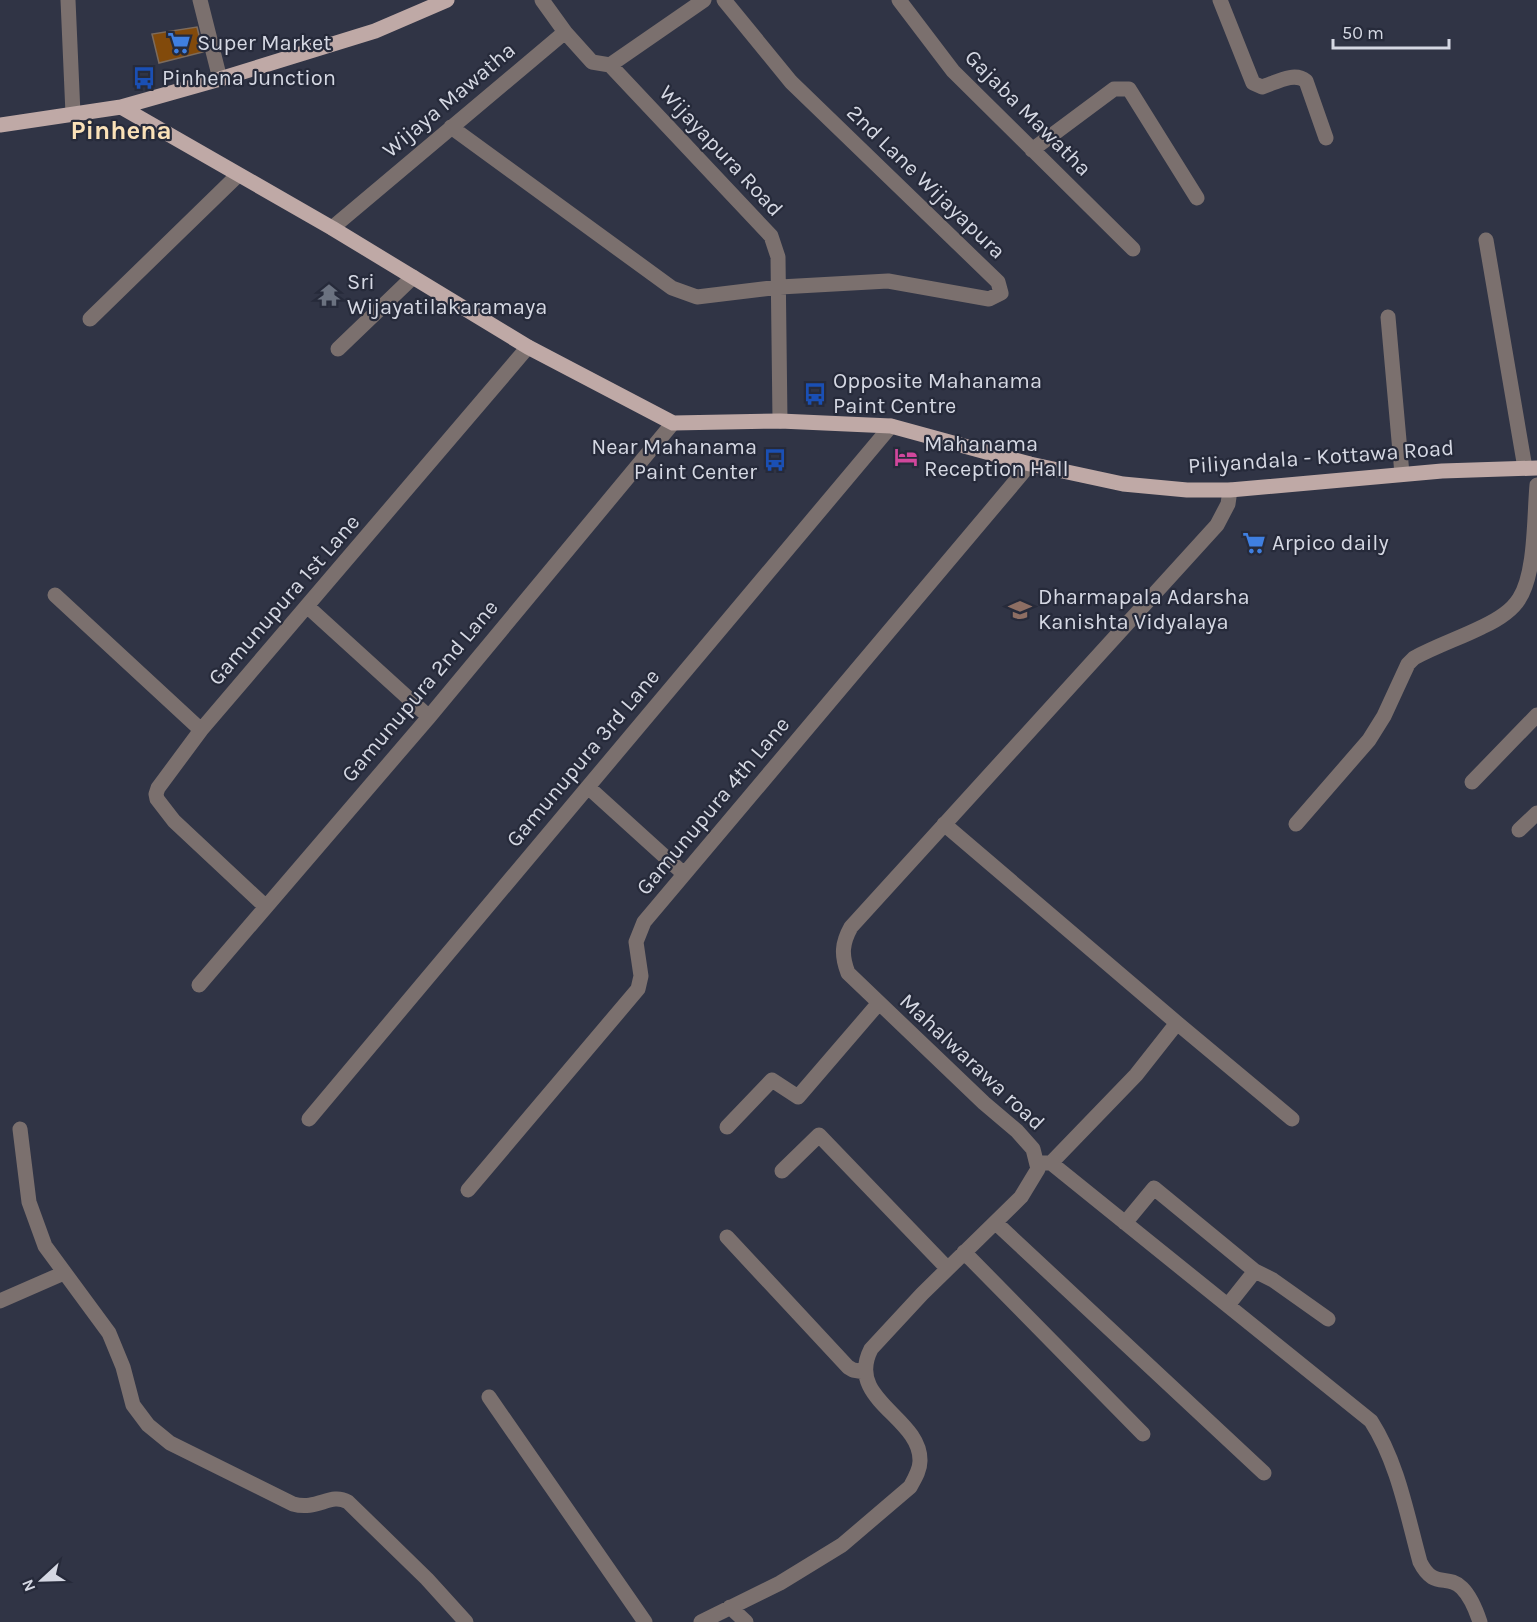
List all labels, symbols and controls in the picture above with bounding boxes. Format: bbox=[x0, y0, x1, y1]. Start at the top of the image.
scale bar bbox=[1333, 12, 1448, 50]
text: 50 m bbox=[1342, 22, 1384, 44]
supermarket icon: Super Market bbox=[166, 30, 192, 56]
place label: Super Market bbox=[197, 30, 332, 56]
street label: Wijaya Mawatha bbox=[377, 37, 521, 163]
street label: Gajaba Mawatha bbox=[959, 44, 1097, 182]
bus stop icon: Pinhena Junction bbox=[131, 65, 157, 91]
place label: Pinhena Junction bbox=[162, 65, 336, 91]
street label: Wijayapura Road bbox=[654, 80, 788, 222]
street label: 2nd Lane Wijayapura bbox=[841, 100, 1011, 264]
district label: Pinhena bbox=[70, 115, 172, 146]
place label: Sri Wijayatilakaramaya bbox=[347, 269, 547, 320]
temple icon: Sri Wijayatilakaramaya bbox=[316, 282, 342, 308]
place label: Opposite Mahanama Paint Centre bbox=[833, 368, 1042, 419]
bus stop icon: Opposite Mahanama Paint Centre bbox=[802, 381, 828, 407]
place label: Mahanama Reception Hall bbox=[924, 431, 1069, 482]
place label: Near Mahanama Paint Center bbox=[591, 434, 757, 485]
street label: Piliyandala - Kottawa Road bbox=[1187, 435, 1455, 479]
hotel icon: Mahanama Reception Hall bbox=[893, 444, 919, 470]
bus stop icon: Near Mahanama Paint Center bbox=[762, 447, 788, 473]
street label: Gamunupura 1st Lane bbox=[203, 509, 365, 691]
supermarket icon: Arpico daily bbox=[1241, 530, 1267, 556]
place label: Arpico daily bbox=[1272, 530, 1389, 556]
place label: Dharmapala Adarsha Kanishta Vidyalaya bbox=[1038, 584, 1250, 635]
street label: Gamunupura 2nd Lane bbox=[336, 595, 504, 787]
school or university icon: Dharmapala Adarsha Kanishta Vidyalaya bbox=[1007, 597, 1033, 623]
street label: Gamunupura 3rd Lane bbox=[501, 664, 665, 852]
street label: Gamunupura 4th Lane bbox=[631, 712, 795, 900]
street label: Mahalwarawa road bbox=[894, 988, 1050, 1136]
north arrow bbox=[12, 1550, 72, 1610]
text: N bbox=[18, 1577, 40, 1594]

